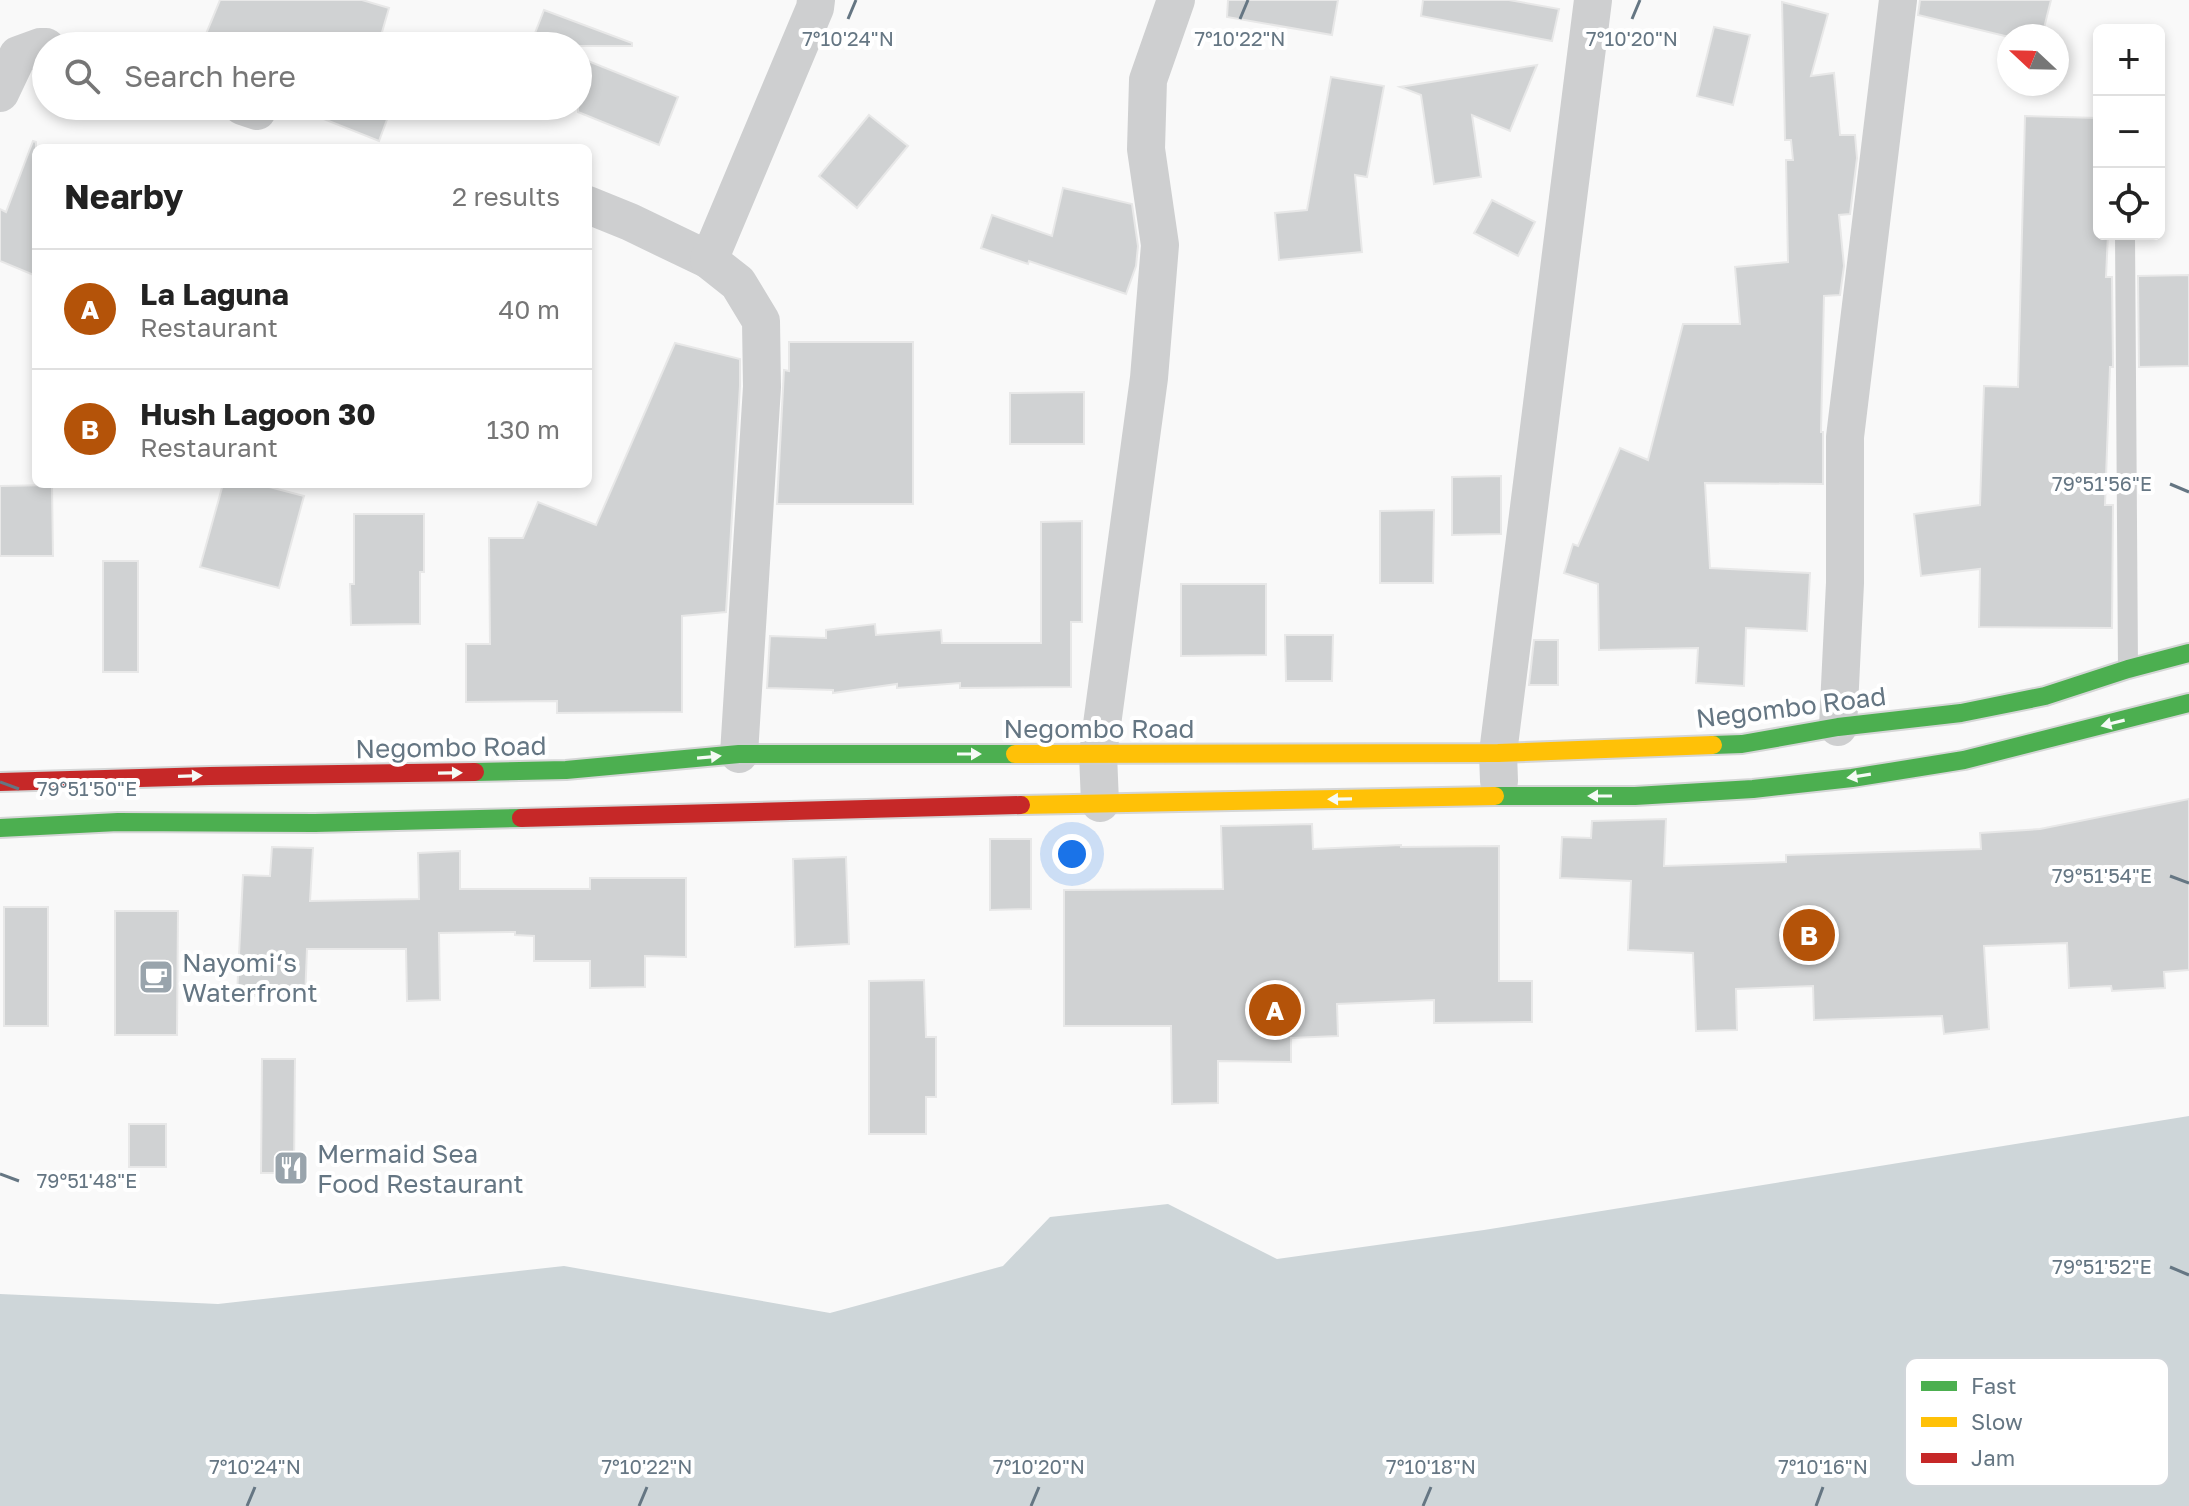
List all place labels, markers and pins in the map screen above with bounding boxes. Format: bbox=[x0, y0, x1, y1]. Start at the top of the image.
pin: B bbox=[1783, 905, 1835, 965]
place label: Nayomi‘s Waterfront bbox=[182, 947, 318, 1008]
cafe icon: Nayomi‘s Waterfront bbox=[137, 958, 175, 996]
pin: A bbox=[1249, 980, 1301, 1040]
place label: Mermaid Sea Food Restaurant bbox=[317, 1138, 524, 1199]
restaurant icon: Mermaid Sea Food Restaurant bbox=[272, 1149, 310, 1187]

